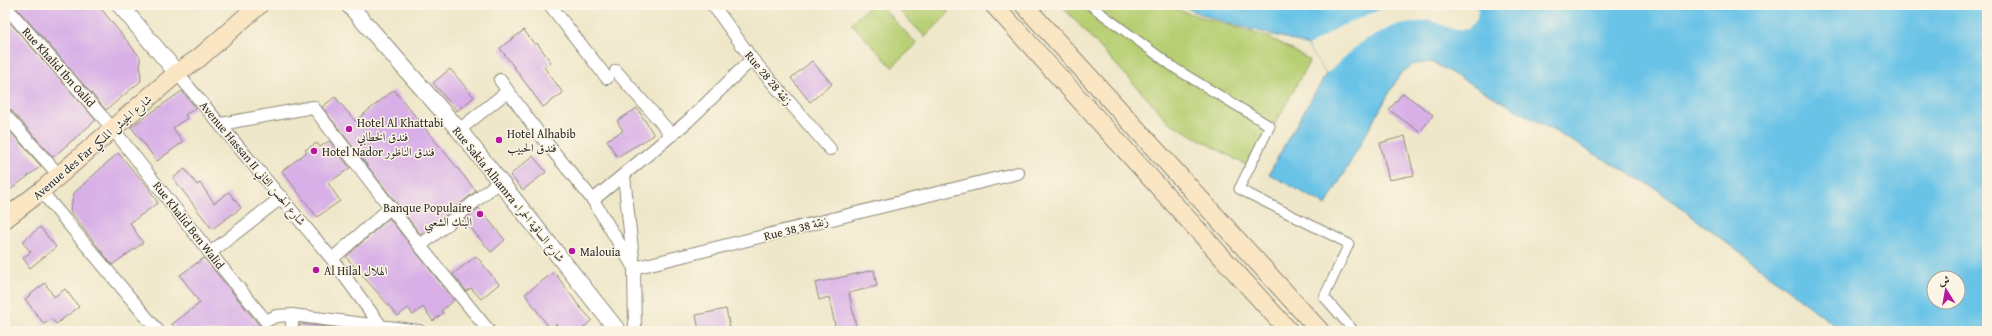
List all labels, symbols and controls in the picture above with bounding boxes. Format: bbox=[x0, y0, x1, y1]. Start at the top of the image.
street label: Rue Khalid Ibn Oalid bbox=[18, 23, 100, 111]
street label: Rue 28 زنقة 28 bbox=[741, 47, 797, 109]
street label: Avenue des Far شارع الجيش الملكي bbox=[29, 90, 158, 207]
street label: Avenue Hassan II شارع الحسن الثاني bbox=[194, 97, 310, 231]
place label: Hotel Al Khattabi فندق الخطابي bbox=[357, 114, 444, 147]
street label: Rue Sakia Alhamra شارع الساقية الحمراء bbox=[447, 123, 569, 267]
marker: Hotel Al Khattabi فندق الخطابي bbox=[344, 124, 354, 134]
place label: Hotel Alhabib فندق الحبيب bbox=[507, 125, 576, 156]
marker: Hotel Alhabib فندق الحبيب bbox=[494, 135, 504, 145]
place label: Hotel Nador فندق الناظور bbox=[322, 143, 435, 160]
marker: Hotel Nador فندق الناظور bbox=[309, 146, 319, 156]
street label: Rue Khalid Ben Walid bbox=[149, 177, 229, 273]
place label: Banque Populaire البنك الشعبي bbox=[383, 199, 472, 234]
marker: Banque Populaire البنك الشعبي bbox=[475, 209, 485, 219]
street label: Rue 38 زنقة 38 bbox=[762, 212, 830, 244]
place label: Malouia bbox=[580, 243, 621, 260]
marker: Malouia bbox=[567, 246, 577, 256]
place label: Al Hilal الهلال bbox=[324, 262, 388, 279]
marker: Al Hilal الهلال bbox=[311, 265, 321, 275]
north arrow bbox=[1926, 270, 1966, 310]
text: ش bbox=[1937, 271, 1951, 289]

